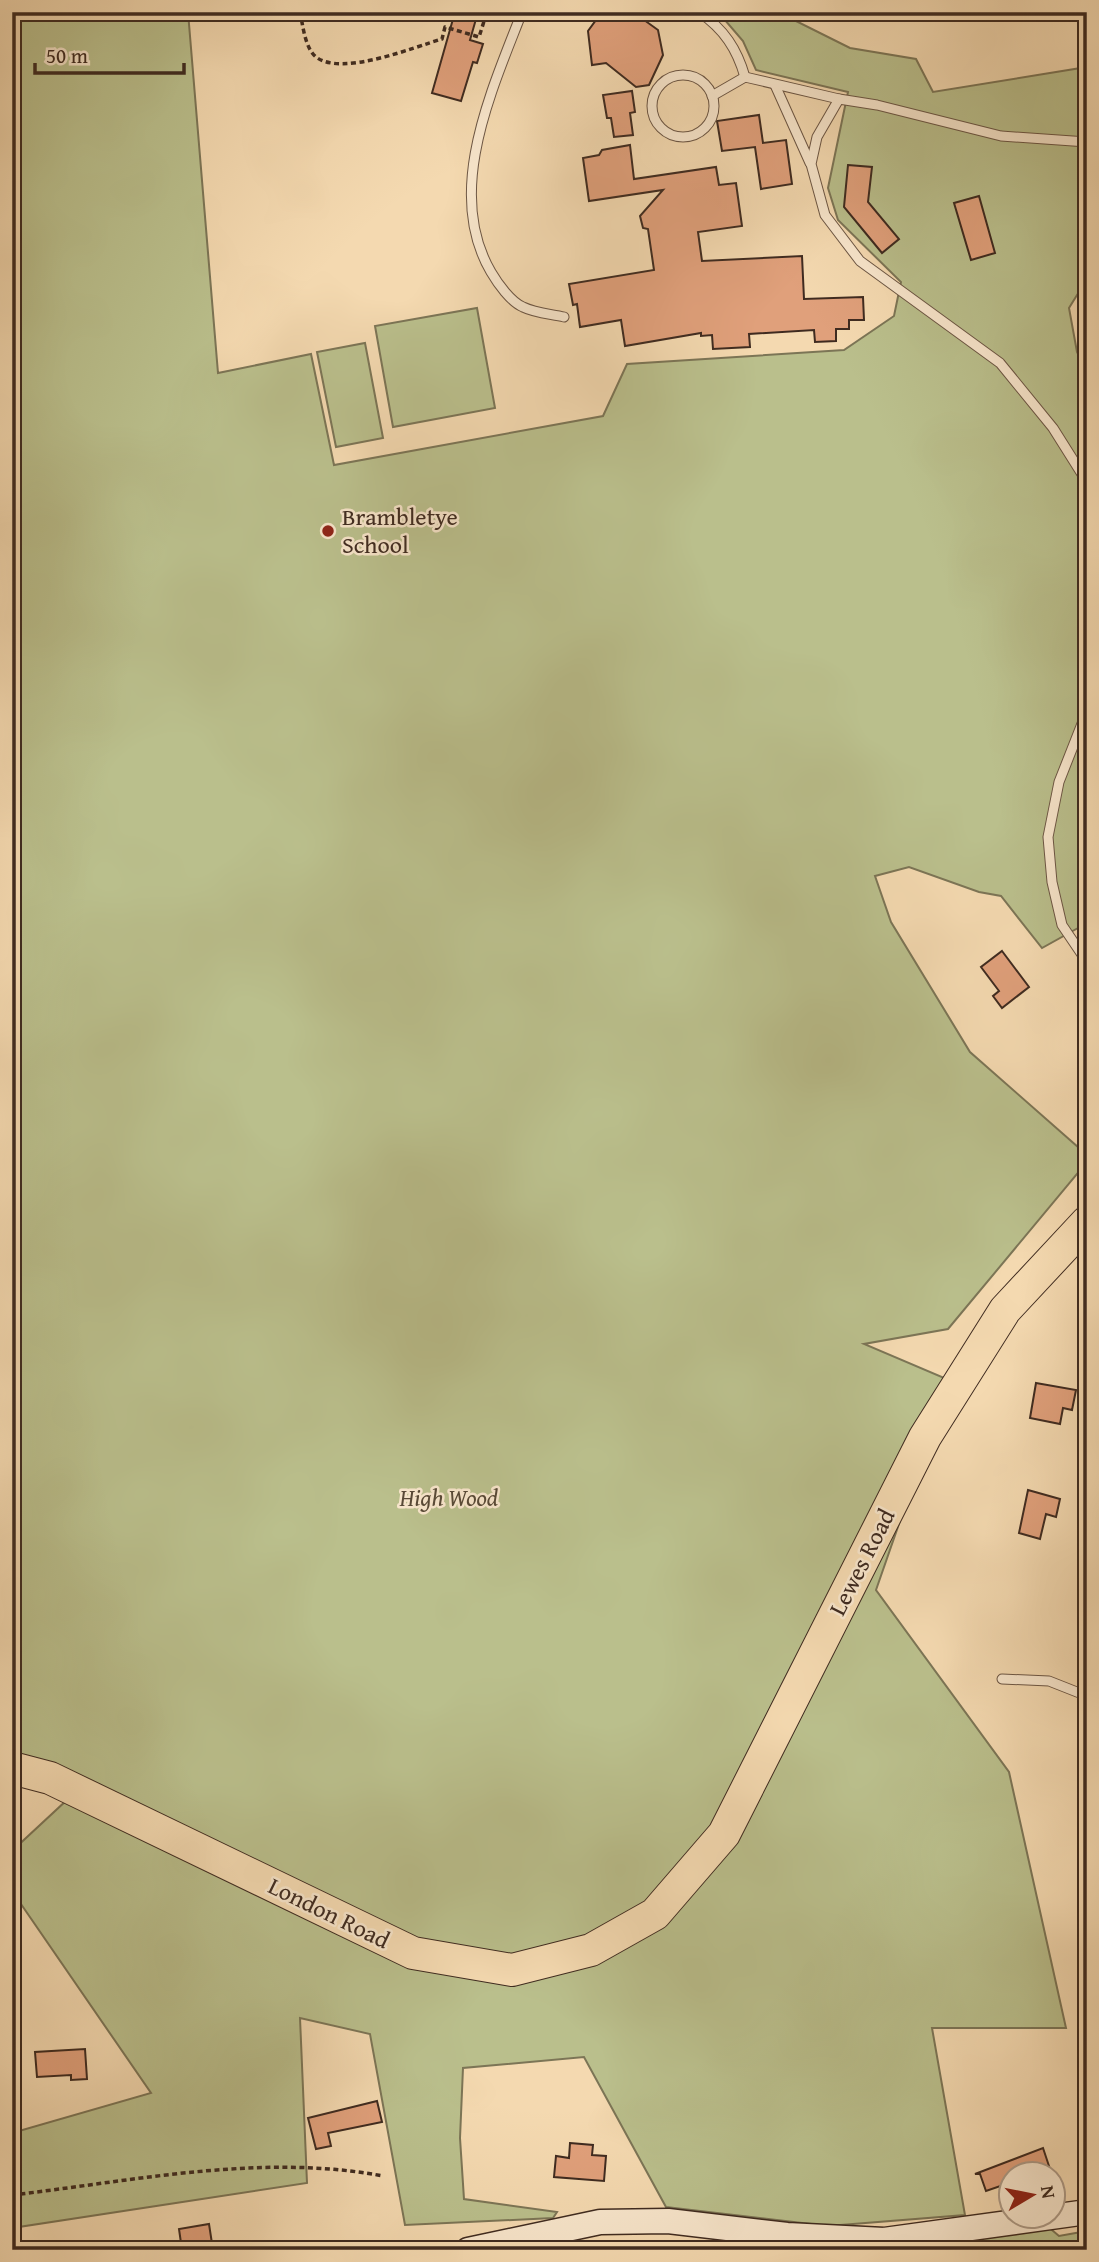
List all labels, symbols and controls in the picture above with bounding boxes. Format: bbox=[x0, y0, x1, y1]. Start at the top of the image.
scale bar bbox=[35, 32, 184, 76]
text: 50 m bbox=[46, 40, 88, 71]
place label: Brambletye School bbox=[342, 499, 458, 562]
marker: Brambletye School bbox=[320, 523, 336, 539]
park label: High Wood bbox=[399, 1480, 499, 1515]
street label: Lewes Road bbox=[820, 1502, 904, 1621]
street label: London Road bbox=[262, 1868, 396, 1957]
north arrow bbox=[998, 2160, 1068, 2230]
text: N bbox=[1034, 2183, 1064, 2201]

